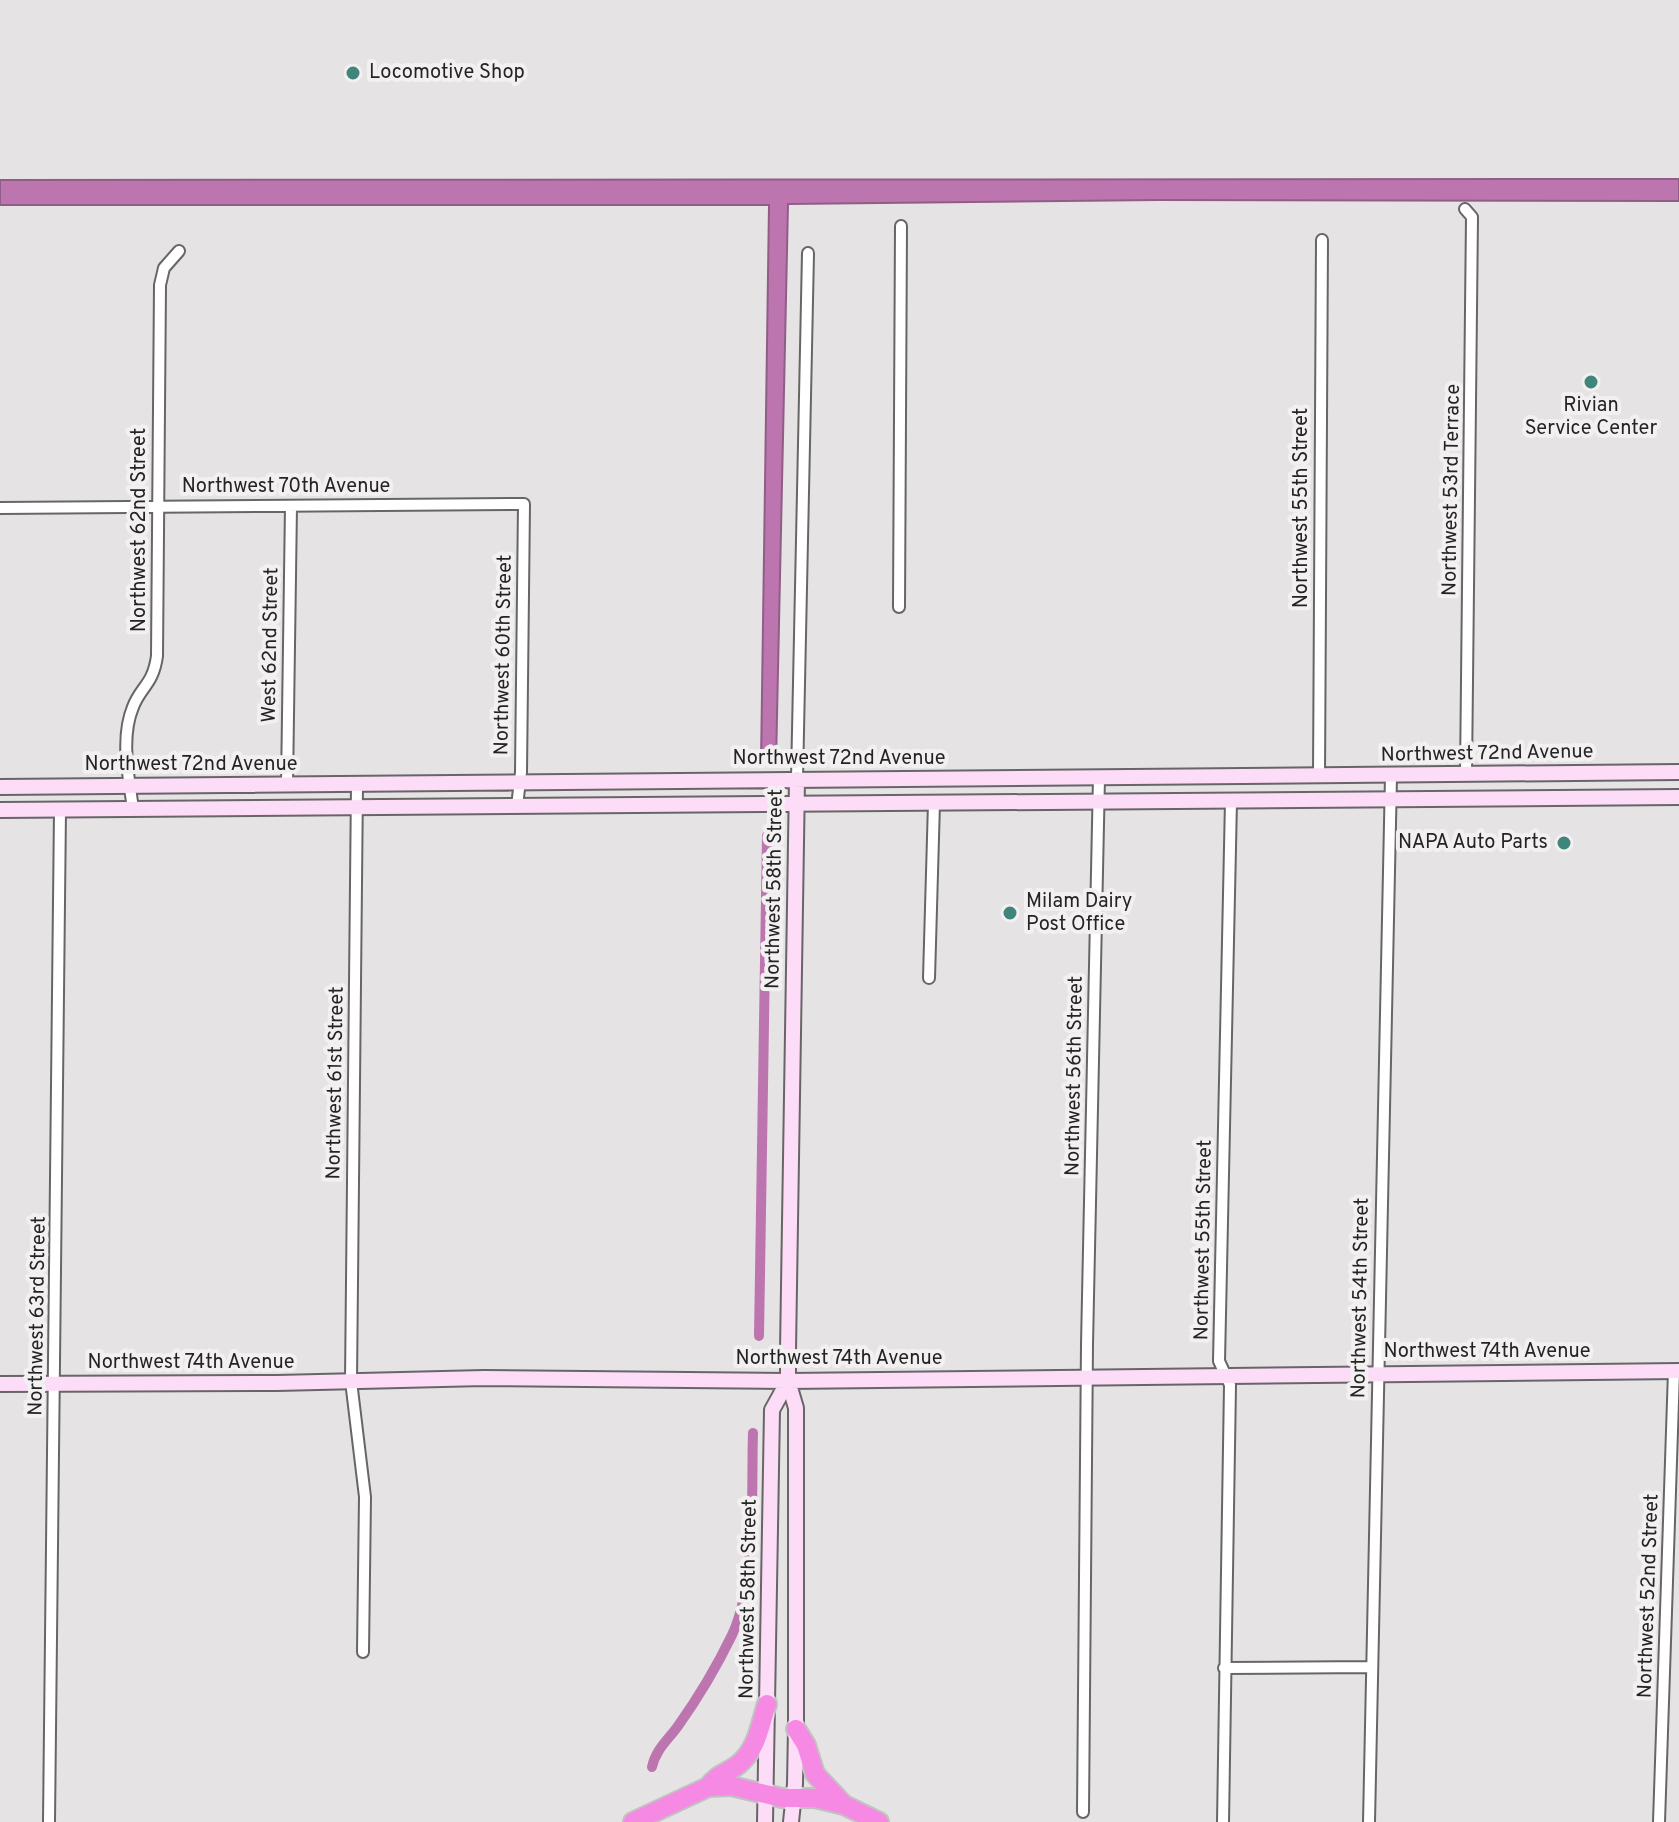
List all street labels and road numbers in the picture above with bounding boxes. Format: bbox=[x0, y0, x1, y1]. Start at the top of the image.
street label: Northwest 53rd Terrace bbox=[1437, 384, 1467, 596]
street label: Northwest 55th Street bbox=[1289, 408, 1315, 608]
street label: Northwest 62nd Street bbox=[127, 428, 153, 632]
street label: Northwest 70th Avenue bbox=[182, 474, 390, 500]
street label: Northwest 60th Street bbox=[489, 554, 519, 756]
street label: West 62nd Street bbox=[257, 567, 285, 723]
street label: Northwest 72nd Avenue bbox=[1380, 739, 1594, 769]
street label: Northwest 72nd Avenue bbox=[733, 746, 945, 772]
street label: Northwest 72nd Avenue bbox=[85, 752, 297, 778]
street label: Northwest 58th Street bbox=[760, 789, 790, 989]
street label: Northwest 56th Street bbox=[1060, 976, 1090, 1176]
street label: Northwest 61st Street bbox=[321, 986, 351, 1180]
street label: Northwest 55th Street bbox=[1189, 1139, 1219, 1341]
street label: Northwest 54th Street bbox=[1346, 1197, 1376, 1399]
street label: Northwest 63rd Street bbox=[23, 1216, 53, 1416]
street label: Northwest 74th Avenue bbox=[1384, 1339, 1590, 1365]
street label: Northwest 74th Avenue bbox=[736, 1346, 942, 1372]
street label: Northwest 74th Avenue bbox=[88, 1350, 294, 1376]
street label: Northwest 52nd Street bbox=[1632, 1493, 1666, 1699]
street label: Northwest 58th Street bbox=[734, 1499, 764, 1699]

